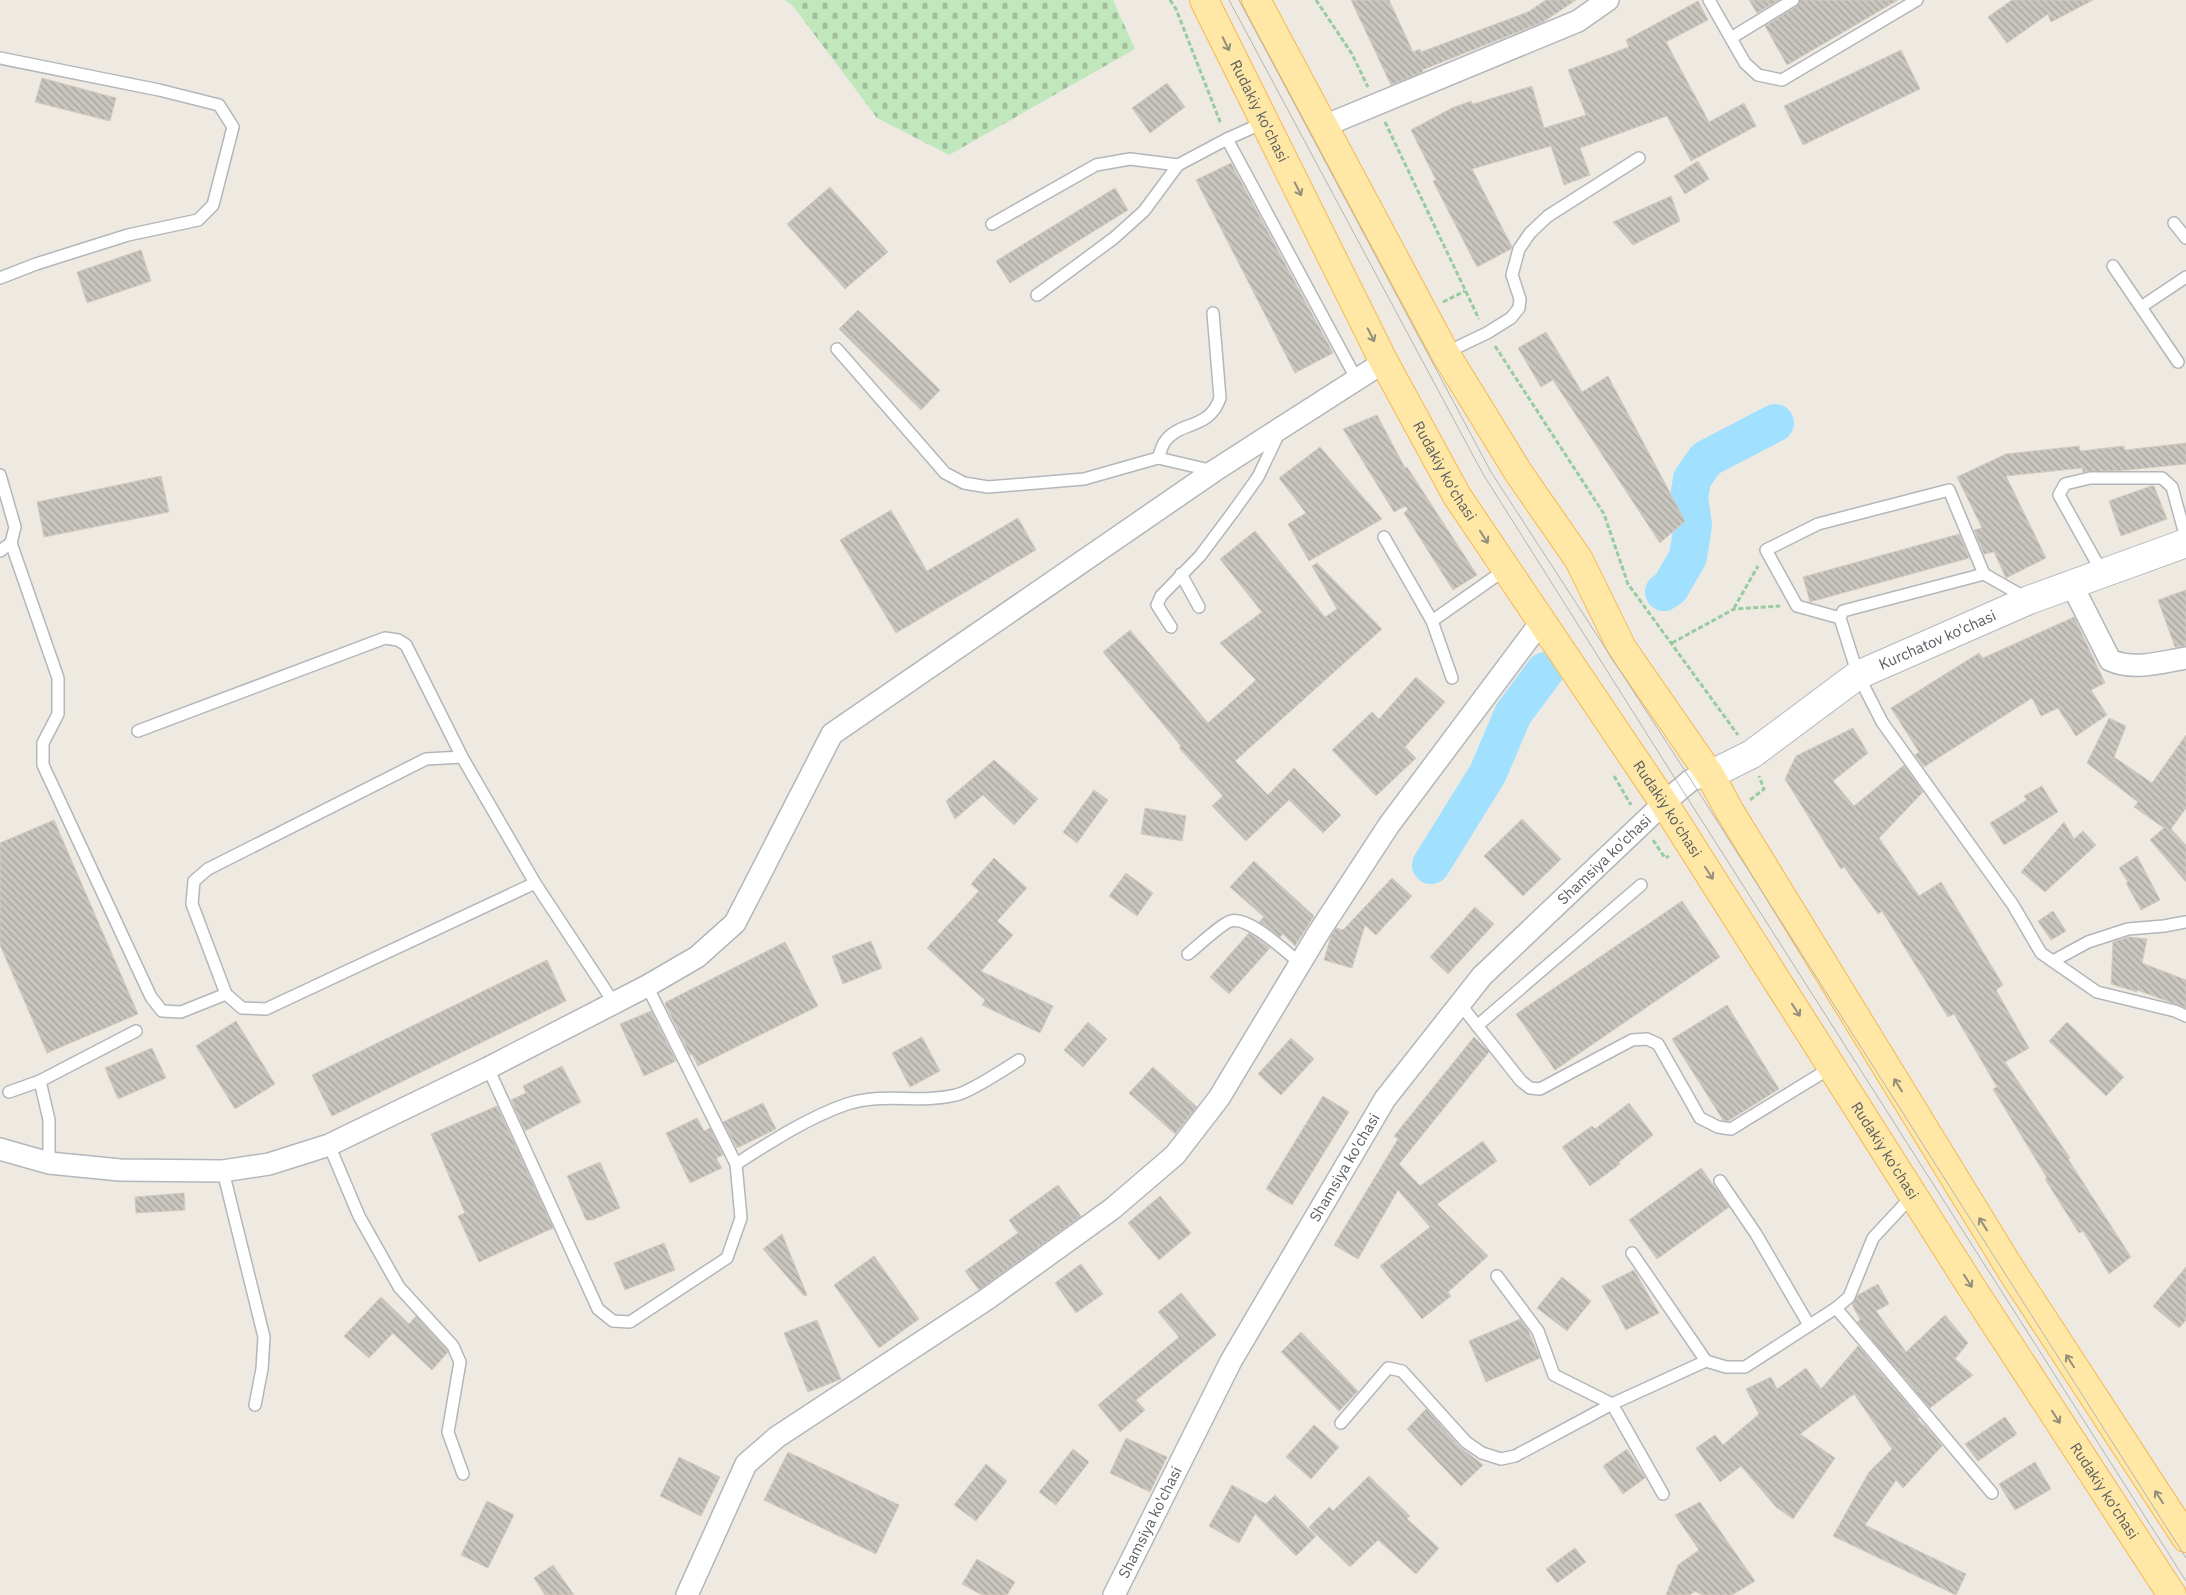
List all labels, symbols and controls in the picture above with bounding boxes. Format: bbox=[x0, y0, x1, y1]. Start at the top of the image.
one-way arrow bbox=[1222, 36, 1231, 51]
street label: Rudakiy ko'chasi bbox=[1226, 56, 1293, 165]
one-way arrow bbox=[1294, 181, 1303, 196]
one-way arrow bbox=[1366, 327, 1376, 342]
street label: Rudakiy ko'chasi bbox=[1409, 418, 1481, 524]
one-way arrow bbox=[1479, 530, 1490, 544]
street label: Kurchatov ko'chasi bbox=[1876, 606, 1999, 674]
street label: Rudakiy ko'chasi bbox=[1629, 757, 1706, 861]
street label: Shamsiya ko'chasi bbox=[1553, 810, 1655, 908]
one-way arrow bbox=[1704, 866, 1714, 880]
one-way arrow bbox=[1791, 1003, 1801, 1017]
one-way arrow bbox=[1892, 1079, 1902, 1093]
street label: Rudakiy ko'chasi bbox=[1847, 1098, 1923, 1203]
street label: Shamsiya ko'chasi bbox=[1305, 1110, 1384, 1225]
one-way arrow bbox=[1977, 1217, 1988, 1231]
one-way arrow bbox=[1963, 1273, 1973, 1287]
one-way arrow bbox=[2065, 1354, 2075, 1368]
one-way arrow bbox=[2051, 1410, 2061, 1424]
street label: Rudakiy ko'chasi bbox=[2066, 1439, 2143, 1543]
street label: Shamsiya ko'chasi bbox=[1114, 1463, 1186, 1581]
one-way arrow bbox=[2154, 1490, 2164, 1504]

